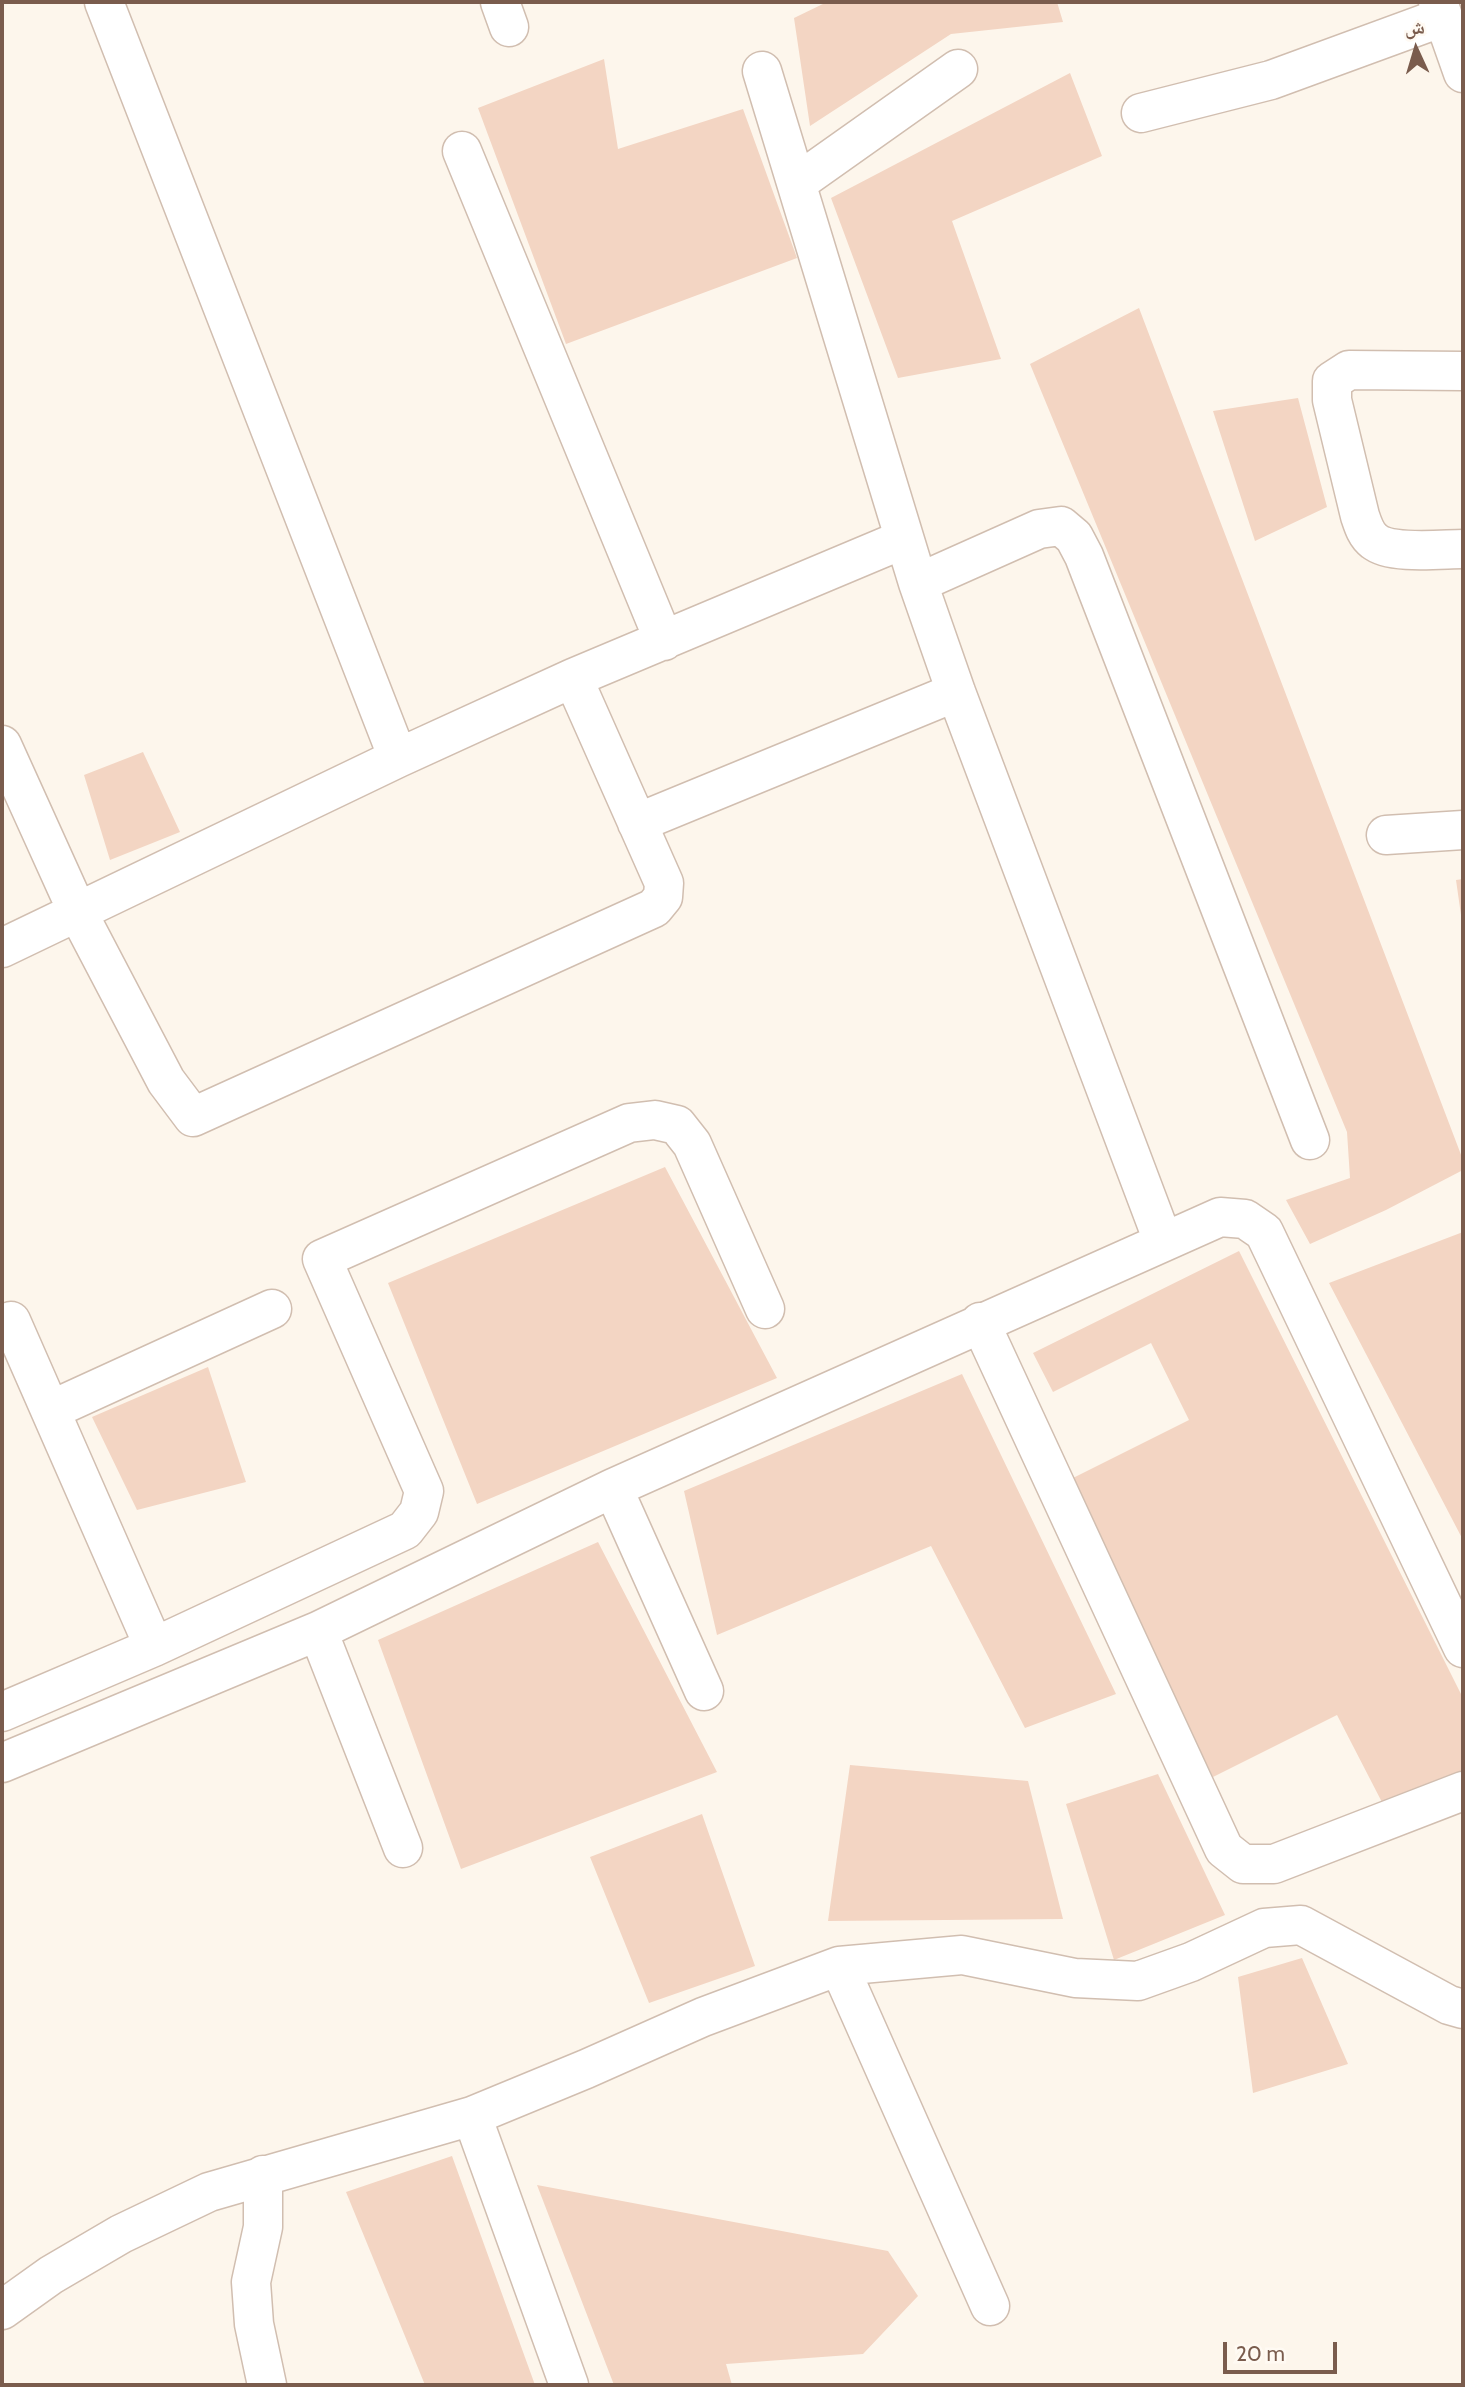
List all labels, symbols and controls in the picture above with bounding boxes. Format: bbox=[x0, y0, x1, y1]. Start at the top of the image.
north arrow bbox=[1381, 14, 1451, 84]
text: ش bbox=[1404, 15, 1425, 40]
scale bar bbox=[1227, 2328, 1341, 2372]
text: 20 m bbox=[1236, 2341, 1285, 2366]

